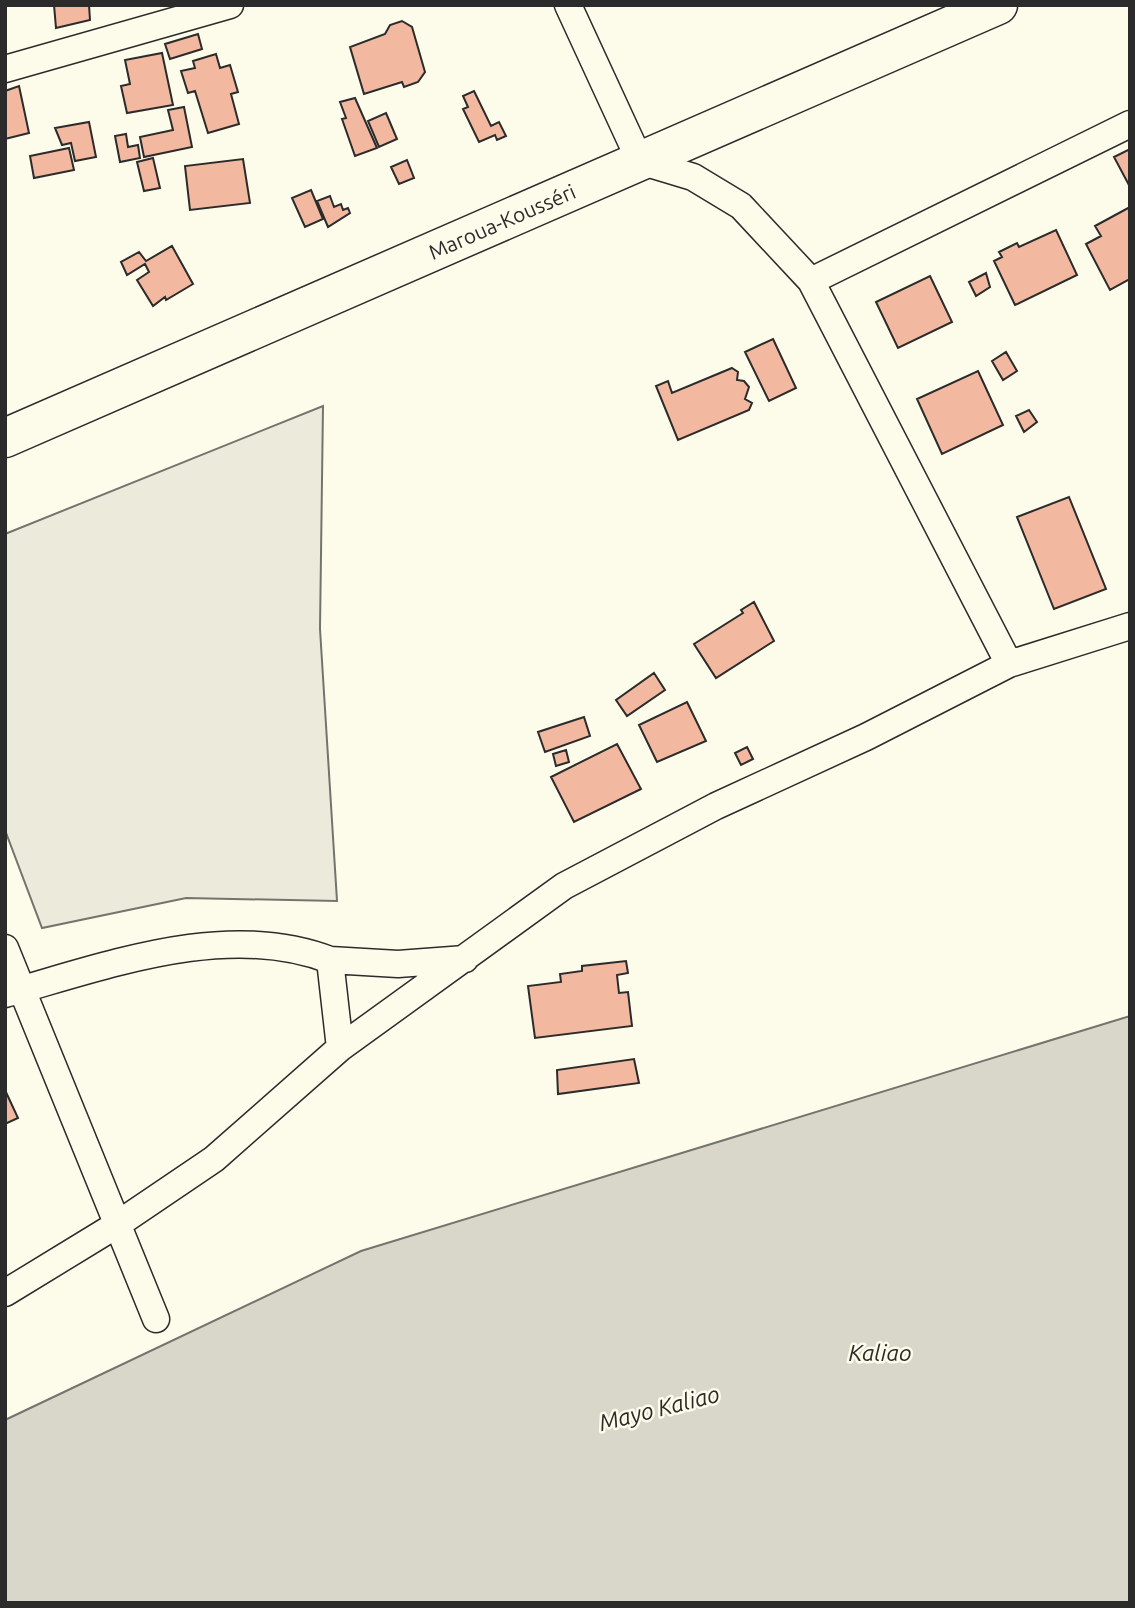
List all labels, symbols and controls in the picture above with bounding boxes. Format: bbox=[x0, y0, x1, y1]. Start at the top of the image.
street label: Maroua-Kousséri bbox=[425, 179, 579, 264]
water label: Kaliao bbox=[849, 1340, 911, 1365]
water label: Mayo Kaliao bbox=[596, 1381, 722, 1435]

